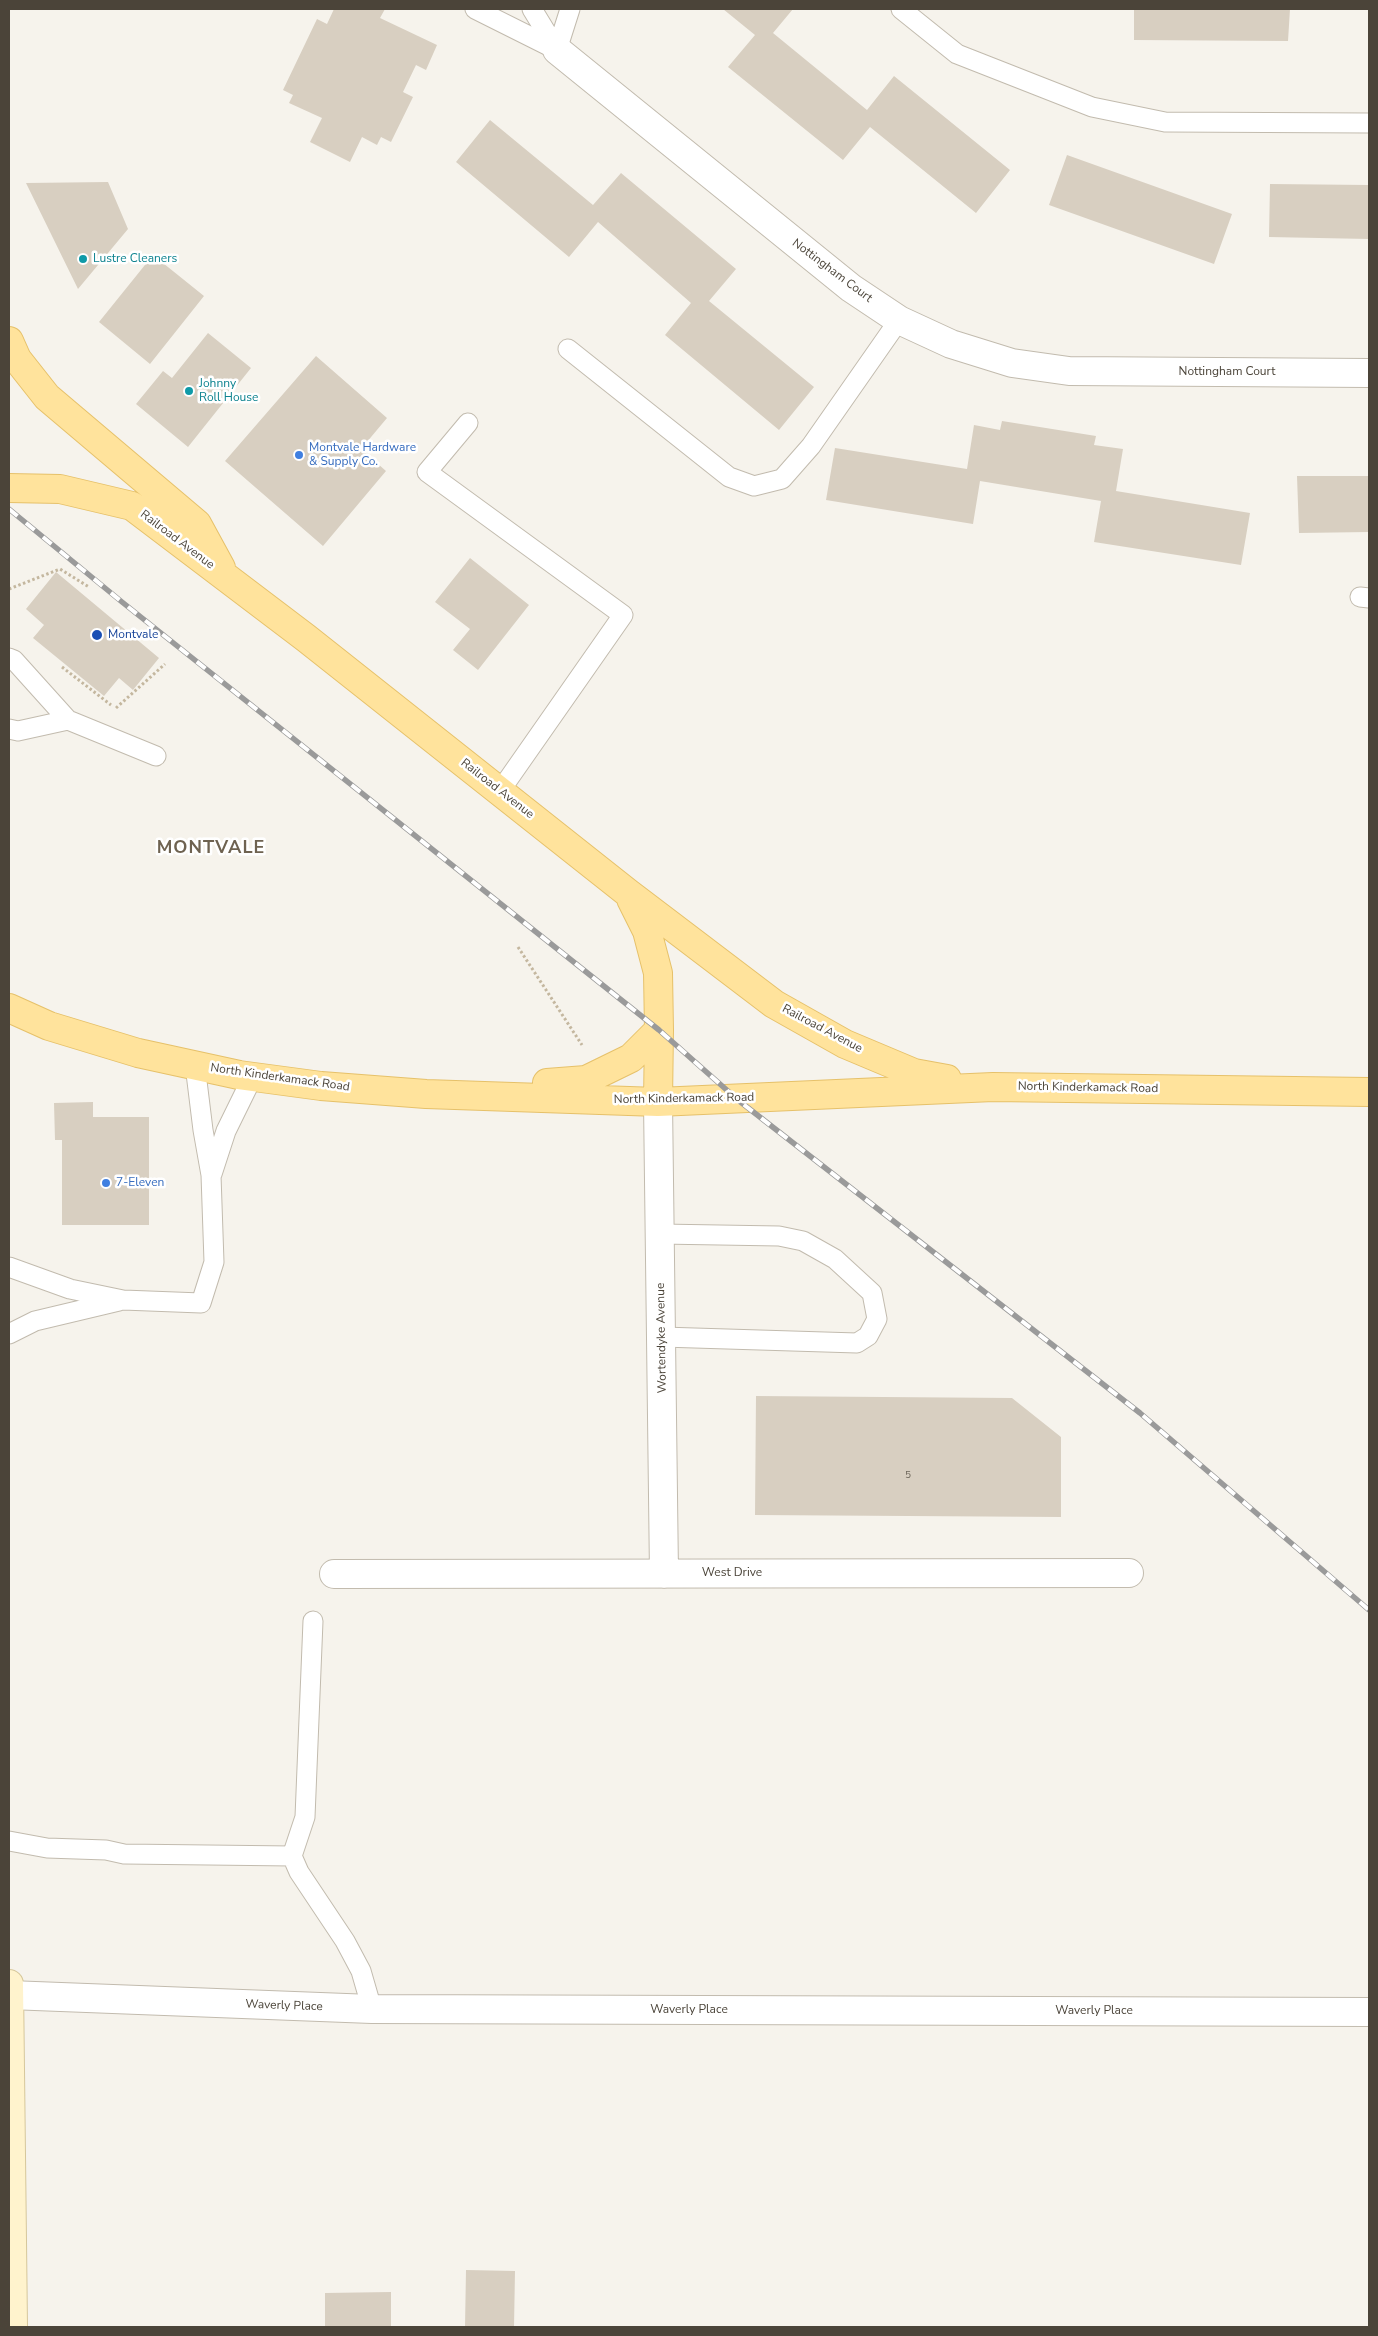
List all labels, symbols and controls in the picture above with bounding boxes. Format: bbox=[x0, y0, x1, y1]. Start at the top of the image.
street label: Nottingham Court bbox=[789, 236, 875, 306]
place label: Lustre Cleaners bbox=[93, 252, 177, 266]
marker: Lustre Cleaners bbox=[77, 253, 89, 265]
street label: Nottingham Court bbox=[1179, 365, 1275, 379]
place label: Johnny Roll House bbox=[199, 377, 258, 405]
marker: Johnny Roll House bbox=[183, 385, 195, 397]
place label: Montvale Hardware & Supply Co. bbox=[309, 441, 416, 469]
marker: Montvale Hardware & Supply Co. bbox=[293, 449, 305, 461]
street label: Railroad Avenue bbox=[137, 508, 217, 572]
marker: Montvale bbox=[90, 628, 104, 642]
place label: Montvale bbox=[108, 628, 158, 642]
street label: Railroad Avenue bbox=[458, 756, 536, 822]
district label: MONTVALE bbox=[156, 838, 266, 860]
street label: Railroad Avenue bbox=[779, 1002, 865, 1056]
street label: North Kinderkamack Road bbox=[209, 1061, 351, 1095]
street label: North Kinderkamack Road bbox=[1018, 1080, 1158, 1096]
street label: North Kinderkamack Road bbox=[614, 1091, 754, 1107]
place label: 7-Eleven bbox=[116, 1176, 164, 1190]
marker: 7-Eleven bbox=[100, 1177, 112, 1189]
street label: Wortendyke Avenue bbox=[654, 1283, 670, 1393]
house number: 5 bbox=[905, 1470, 911, 1482]
street label: West Drive bbox=[702, 1566, 762, 1580]
street label: Waverly Place bbox=[245, 1997, 323, 2015]
street label: Waverly Place bbox=[650, 2003, 728, 2017]
street label: Waverly Place bbox=[1055, 2004, 1133, 2018]

